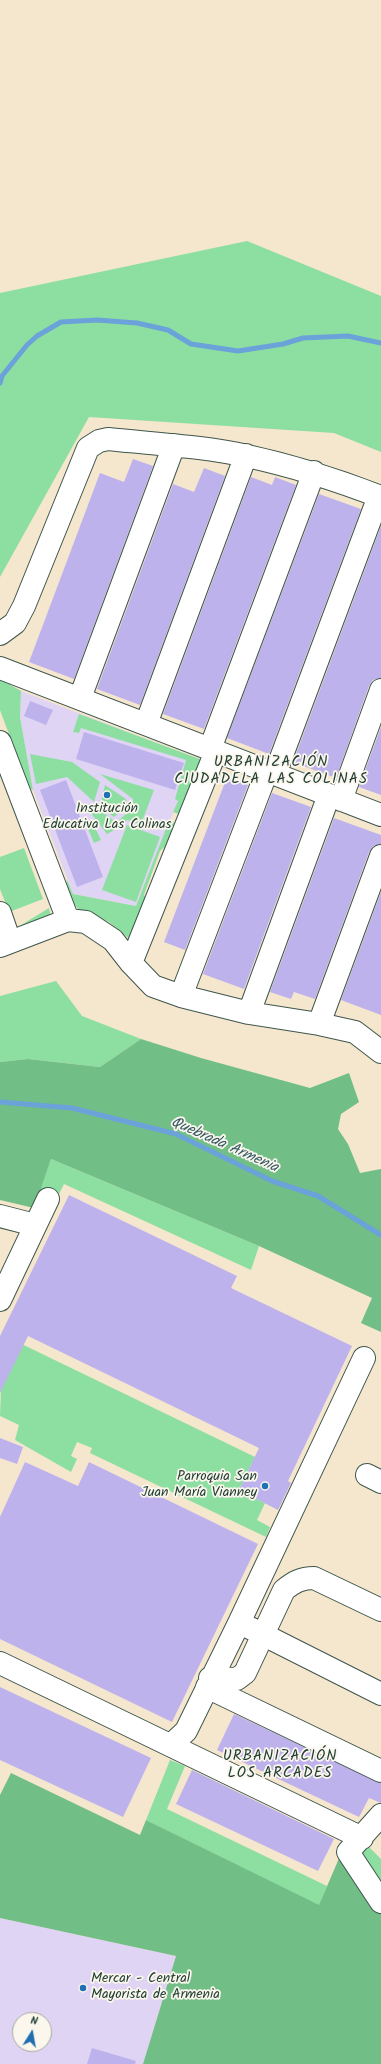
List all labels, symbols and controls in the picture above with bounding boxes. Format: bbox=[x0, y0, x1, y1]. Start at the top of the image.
district label: URBANIZACIÓN CIUDADELA LAS COLINAS bbox=[174, 754, 368, 789]
marker: Institución Educativa Las Colinas bbox=[102, 790, 112, 800]
place label: Institución Educativa Las Colinas bbox=[43, 802, 171, 834]
water label: Quebrada Armenia bbox=[168, 1114, 280, 1178]
place label: Parroquia San Juan María Vianney bbox=[141, 1470, 257, 1502]
marker: Parroquia San Juan María Vianney bbox=[260, 1481, 270, 1491]
district label: URBANIZACIÓN LOS ARCADES bbox=[223, 1748, 337, 1783]
place label: Mercar - Central Mayorista de Armenia bbox=[91, 1972, 220, 2004]
marker: Mercar - Central Mayorista de Armenia bbox=[78, 1983, 88, 1993]
north arrow bbox=[12, 2012, 52, 2052]
text: N bbox=[29, 2012, 39, 2031]

